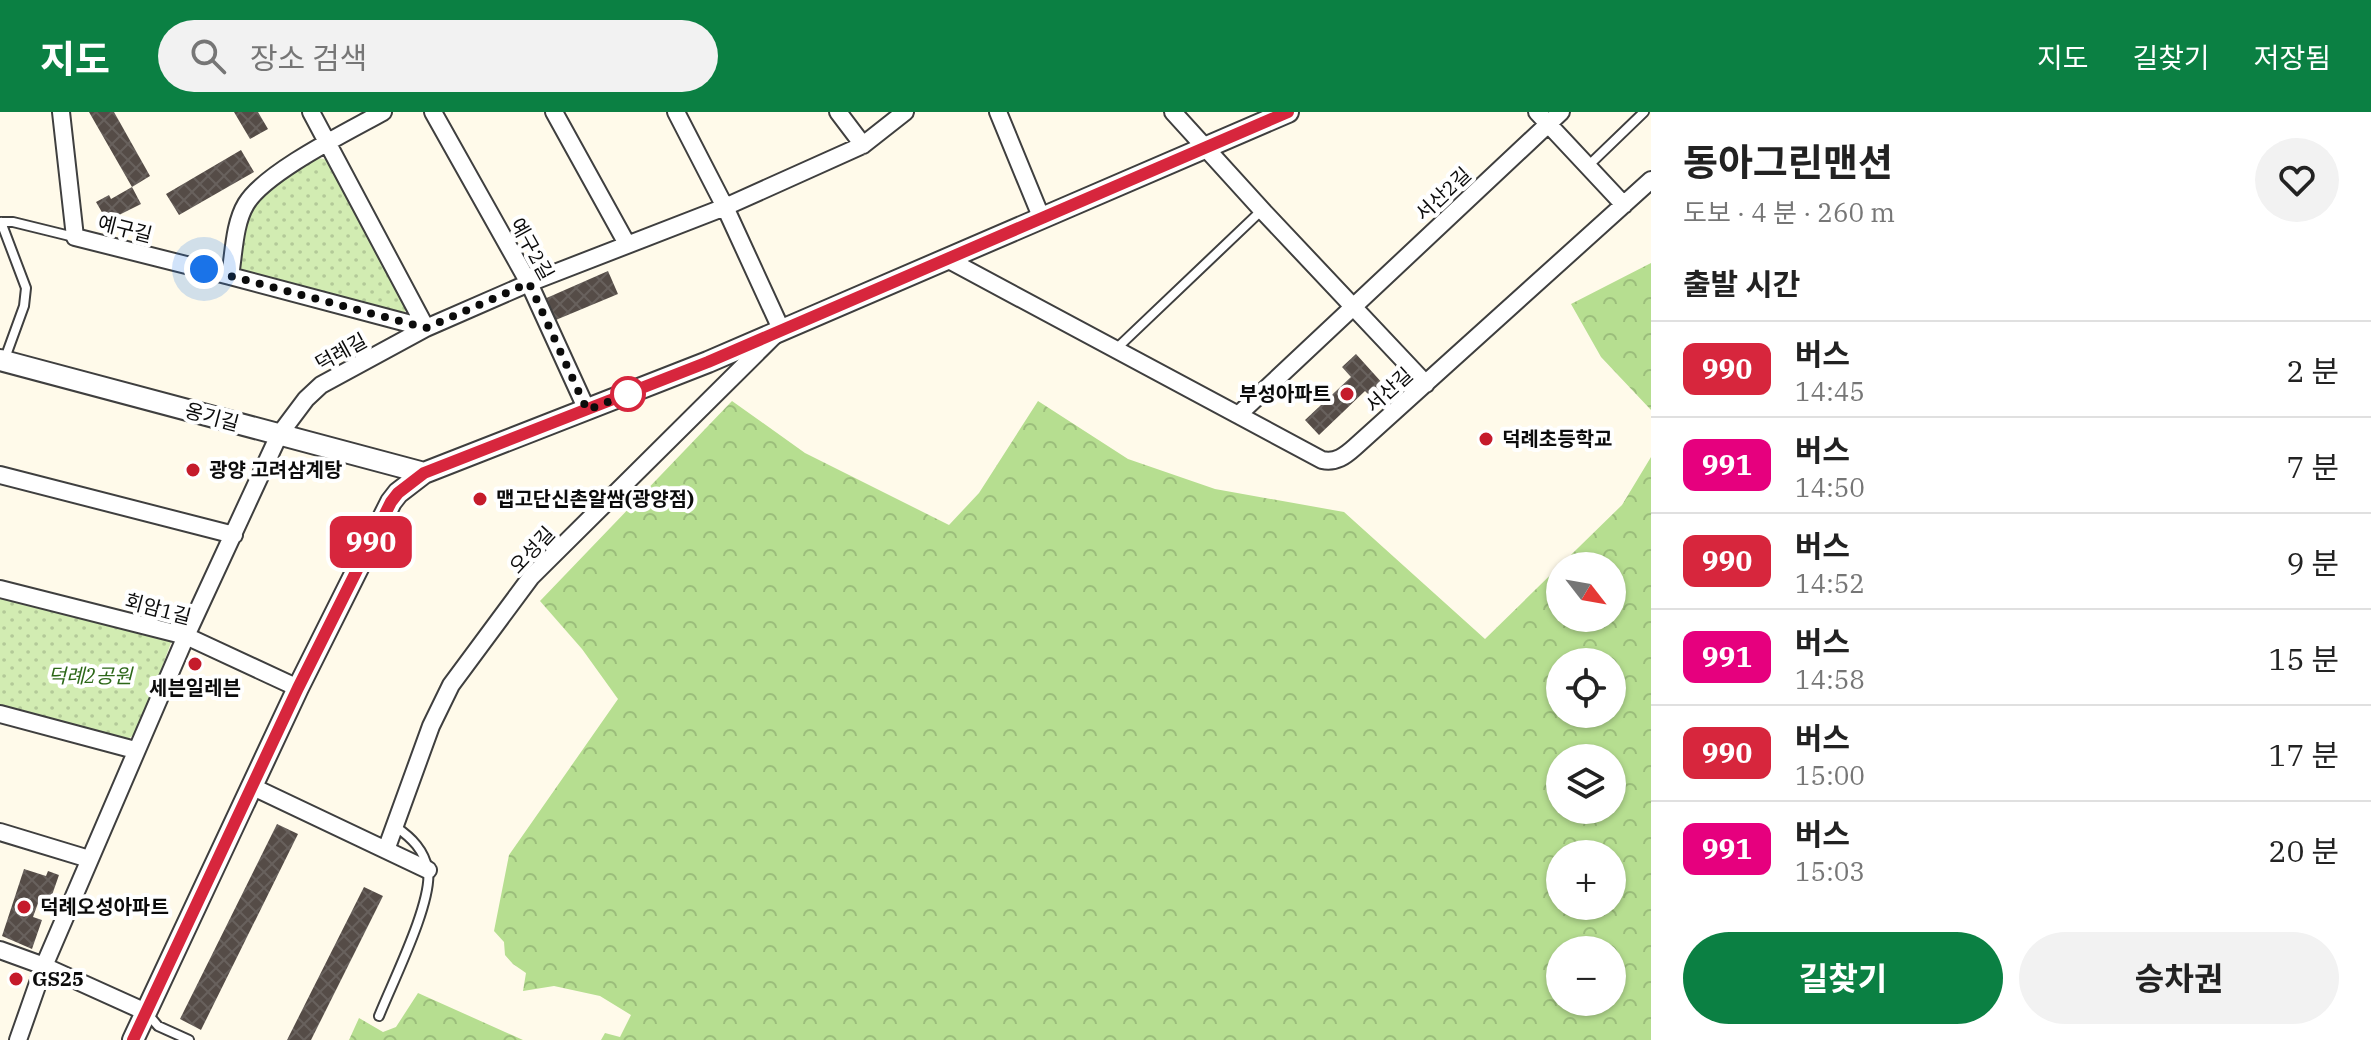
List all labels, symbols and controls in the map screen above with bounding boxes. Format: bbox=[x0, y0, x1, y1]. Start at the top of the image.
search box bbox=[158, 20, 718, 92]
text: 지도 bbox=[40, 34, 110, 83]
icon: search bbox=[186, 34, 230, 78]
text: 장소 검색 bbox=[250, 38, 367, 77]
text: 지도 bbox=[2037, 39, 2088, 76]
text: 길찾기 bbox=[2132, 39, 2210, 76]
text: 저장됨 bbox=[2254, 39, 2331, 76]
text: 동아그린맨션 bbox=[1683, 137, 1893, 186]
button: heart bbox=[2255, 138, 2339, 222]
street label: 서산2길 bbox=[1409, 161, 1476, 226]
text: 도보 · 4 분 · 260 m bbox=[1683, 195, 1895, 229]
street label: 예구길 bbox=[95, 209, 155, 248]
street label: 예구2길 bbox=[504, 213, 561, 285]
your location bbox=[184, 249, 224, 289]
text: 출발 시간 bbox=[1683, 264, 1800, 303]
street label: 덕례길 bbox=[310, 326, 371, 377]
text: 버스 bbox=[1795, 334, 1850, 373]
text: 990 bbox=[1702, 350, 1752, 387]
text: 2 분 bbox=[2286, 351, 2339, 390]
street label: 서산길 bbox=[1359, 361, 1418, 418]
text: 14:45 bbox=[1795, 374, 1865, 408]
unlabelled marker bbox=[611, 377, 645, 411]
place label: 부성아파트 bbox=[1239, 380, 1331, 407]
marker: 부성아파트 bbox=[1338, 385, 1356, 403]
street label: 옹기길 bbox=[182, 396, 242, 437]
place label: 덕례초등학교 bbox=[1502, 425, 1612, 452]
marker: 덕례초등학교 bbox=[1477, 430, 1495, 448]
text: 버스 bbox=[1795, 430, 1850, 469]
text: 991 bbox=[1702, 446, 1752, 483]
text: 7 분 bbox=[2286, 447, 2339, 486]
place label: 광양 고려삼계탕 bbox=[209, 456, 342, 483]
marker: 광양 고려삼계탕 bbox=[184, 461, 202, 479]
text: 14:50 bbox=[1795, 470, 1865, 504]
place label: 맵고단신촌알쌈(광양점) bbox=[496, 485, 694, 512]
marker: 맵고단신촌알쌈(광양점) bbox=[471, 490, 489, 508]
line badge: 990 bbox=[325, 516, 417, 568]
street label: 오성길 bbox=[503, 520, 560, 579]
text: 990 bbox=[346, 523, 396, 560]
text: 버스 bbox=[1795, 526, 1850, 565]
text: 990 bbox=[1702, 542, 1752, 579]
text: 9 분 bbox=[2286, 543, 2339, 582]
north arrow bbox=[1546, 552, 1626, 632]
map controls bbox=[1546, 552, 1626, 1016]
text: 14:52 bbox=[1795, 566, 1865, 600]
street label: 회암1길 bbox=[122, 587, 194, 630]
text: 버스 bbox=[1795, 622, 1850, 661]
text: 991 bbox=[1702, 638, 1752, 675]
text: 15 분 bbox=[2268, 639, 2339, 678]
button: locate bbox=[1546, 648, 1626, 728]
marker: 세븐일레븐 bbox=[186, 655, 204, 673]
park label: 덕례2공원 bbox=[48, 662, 134, 689]
text: 14:58 bbox=[1795, 662, 1865, 696]
place label: 세븐일레븐 bbox=[149, 674, 241, 701]
text: 버스 bbox=[1795, 718, 1850, 757]
text: 990 bbox=[1702, 734, 1752, 771]
text: 17 분 bbox=[2268, 735, 2339, 774]
button: layers bbox=[1546, 744, 1626, 824]
text: 15:00 bbox=[1795, 758, 1865, 792]
text: 버스 bbox=[1795, 814, 1850, 853]
text: 991 bbox=[1702, 830, 1752, 867]
text: 20 분 bbox=[2268, 831, 2339, 870]
button: + bbox=[1546, 840, 1626, 920]
text: 15:03 bbox=[1795, 854, 1865, 888]
place label: 덕례오성아파트 bbox=[40, 893, 169, 920]
marker: 덕례오성아파트 bbox=[15, 898, 33, 916]
button: 길찾기 bbox=[1683, 932, 2003, 1024]
button: 승차권 bbox=[2019, 932, 2339, 1024]
button: − bbox=[1546, 936, 1626, 1016]
place label: GS25 bbox=[32, 965, 84, 992]
marker: GS25 bbox=[7, 970, 25, 988]

